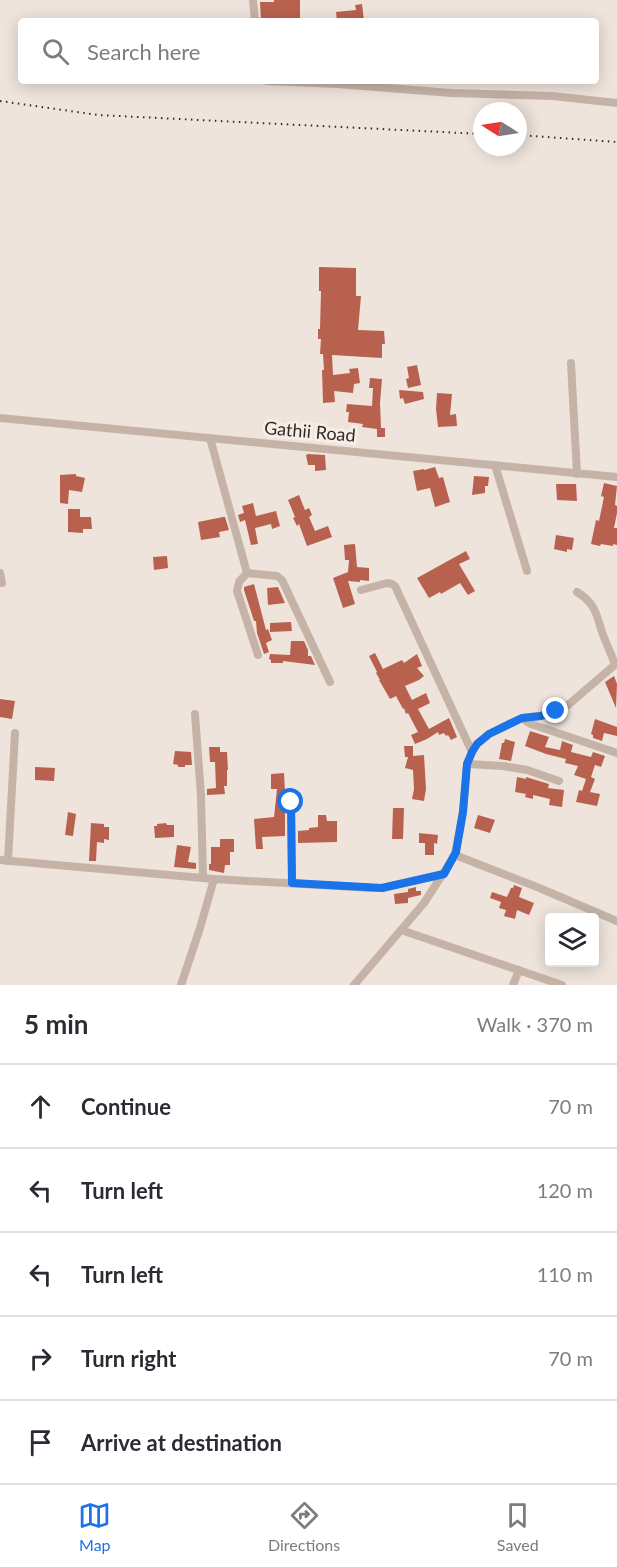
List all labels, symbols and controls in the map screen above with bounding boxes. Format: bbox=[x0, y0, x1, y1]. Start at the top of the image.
search box bbox=[18, 18, 599, 84]
icon: search bbox=[39, 35, 72, 68]
text: Search here bbox=[87, 38, 200, 65]
north arrow bbox=[473, 102, 527, 156]
street label: Gathii Road bbox=[263, 416, 357, 446]
route end bbox=[542, 697, 568, 723]
route start bbox=[277, 788, 303, 814]
map controls bbox=[545, 913, 599, 967]
button: layers bbox=[545, 913, 599, 967]
text: 5 min bbox=[24, 1008, 88, 1040]
text: Walk · 370 m bbox=[477, 1012, 593, 1036]
icon: ahead bbox=[24, 1090, 57, 1123]
text: Continue bbox=[81, 1093, 171, 1120]
text: 70 m bbox=[548, 1094, 593, 1118]
icon: left bbox=[24, 1174, 57, 1207]
text: Turn left bbox=[81, 1177, 163, 1204]
text: 120 m bbox=[537, 1178, 593, 1202]
icon: left bbox=[24, 1258, 57, 1291]
text: Turn left bbox=[81, 1261, 163, 1288]
text: 110 m bbox=[537, 1262, 593, 1286]
icon: right bbox=[24, 1342, 57, 1375]
text: Turn right bbox=[81, 1345, 176, 1372]
text: 70 m bbox=[548, 1346, 593, 1370]
icon: arrive bbox=[24, 1426, 57, 1459]
text: Arrive at destination bbox=[81, 1429, 282, 1456]
tab: Map bbox=[78, 1499, 111, 1554]
tab: Directions bbox=[268, 1499, 340, 1554]
tab: Saved bbox=[497, 1499, 539, 1554]

